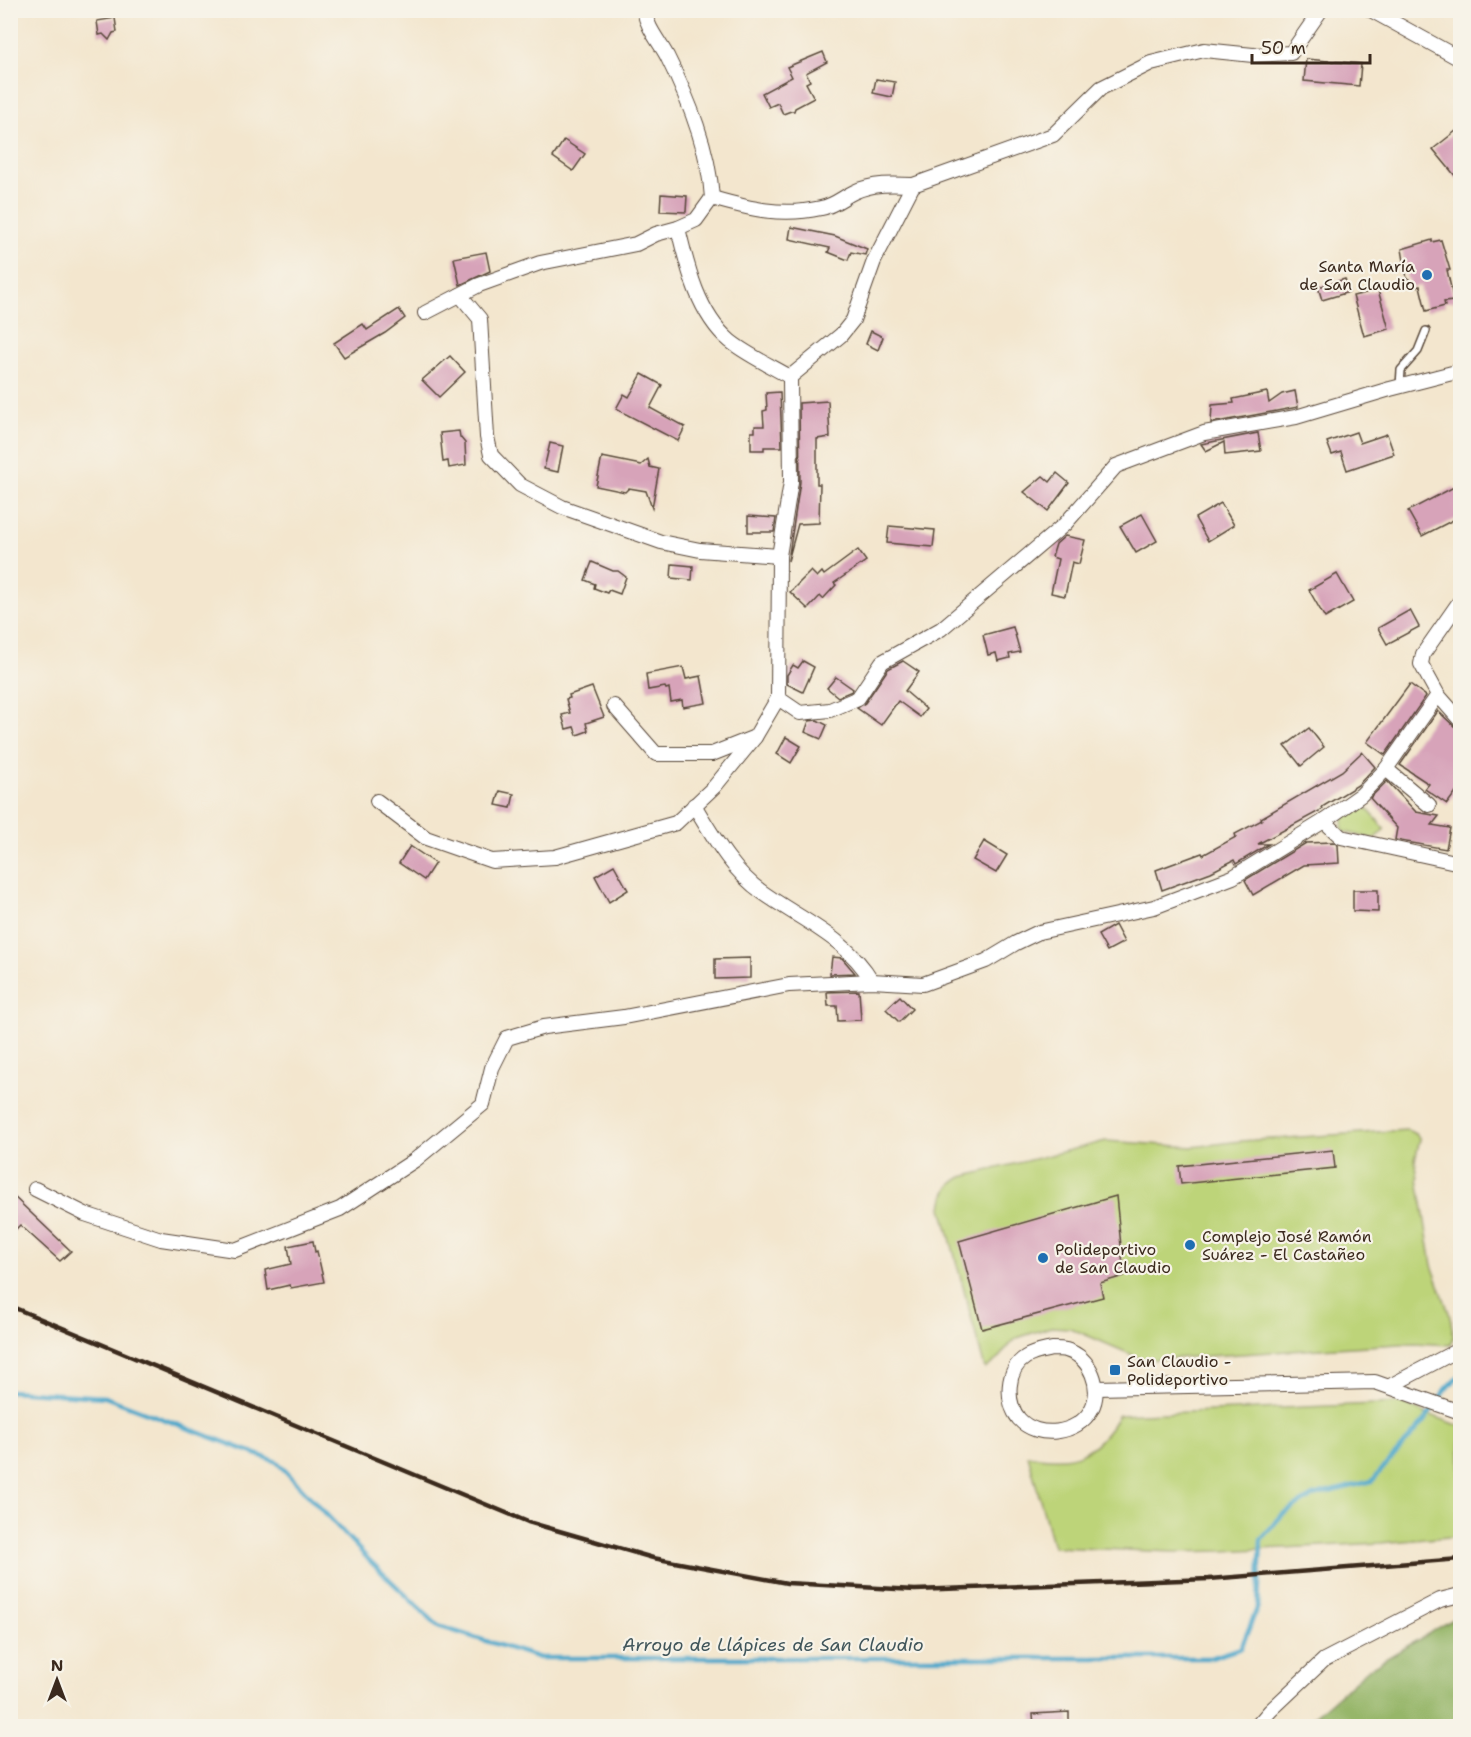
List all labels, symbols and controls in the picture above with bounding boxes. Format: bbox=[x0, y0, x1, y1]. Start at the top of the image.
scale bar bbox=[1252, 27, 1370, 65]
text: 50 m bbox=[1261, 36, 1306, 60]
place label: Santa María de San Claudio bbox=[1299, 256, 1415, 295]
marker: Santa María de San Claudio bbox=[1420, 268, 1434, 282]
place label: Complejo José Ramón Suárez - El Castañeo bbox=[1202, 1226, 1372, 1265]
marker: Complejo José Ramón Suárez - El Castañeo bbox=[1183, 1238, 1197, 1252]
place label: Polideportivo de San Claudio bbox=[1055, 1239, 1171, 1278]
marker: Polideportivo de San Claudio bbox=[1036, 1251, 1050, 1265]
place label: San Claudio - Polideportivo bbox=[1127, 1351, 1232, 1390]
marker: San Claudio - Polideportivo bbox=[1108, 1363, 1122, 1377]
water label: Arroyo de Llápices de San Claudio bbox=[622, 1633, 924, 1657]
north arrow bbox=[27, 1650, 87, 1710]
text: N bbox=[51, 1655, 63, 1676]

